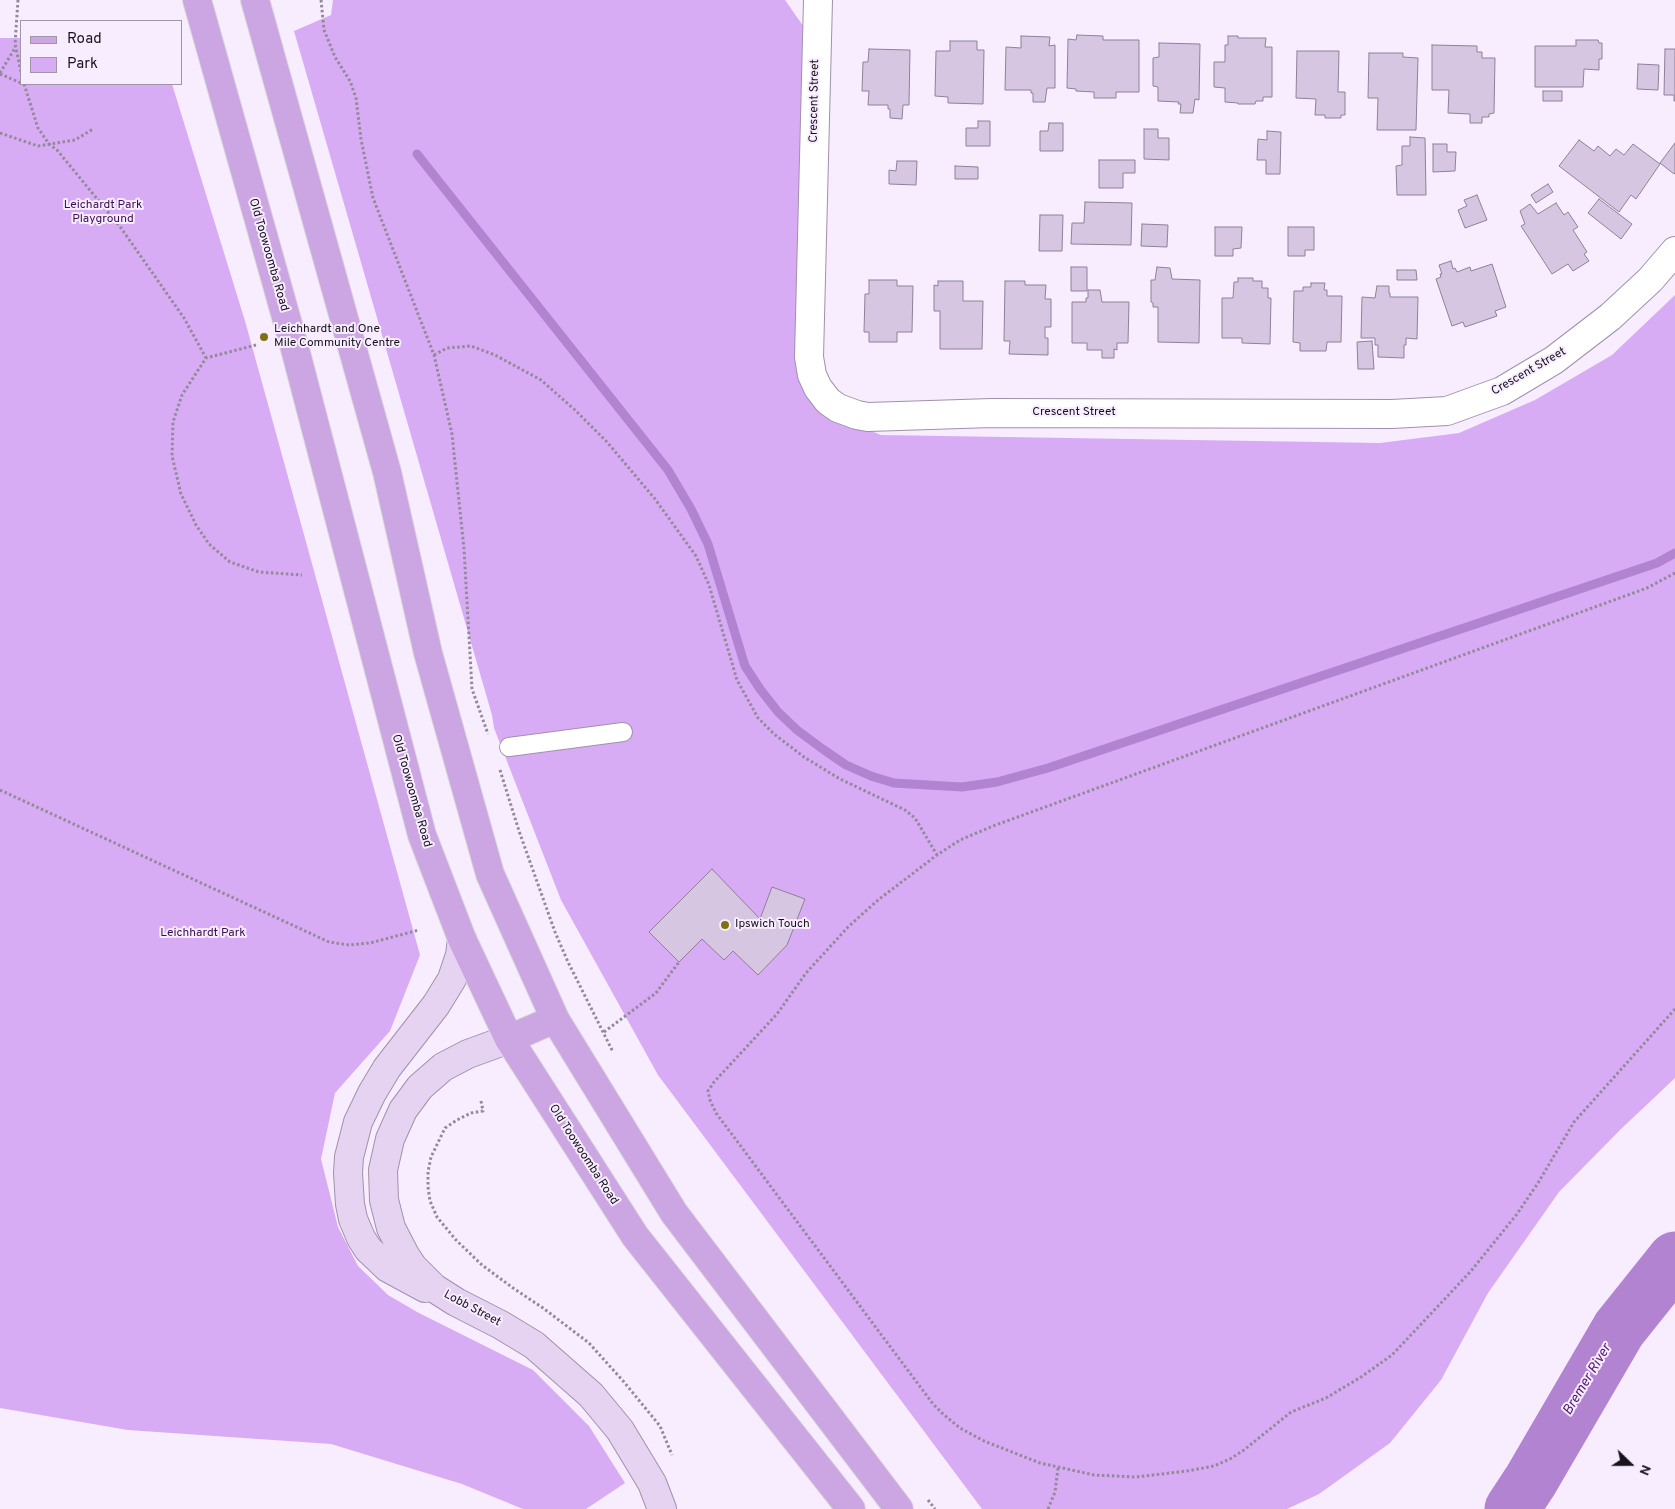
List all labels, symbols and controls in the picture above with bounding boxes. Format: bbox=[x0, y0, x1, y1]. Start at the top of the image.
legend bbox=[20, 20, 182, 85]
text: Road bbox=[67, 30, 102, 49]
text: Park bbox=[67, 55, 98, 74]
street label: Crescent Street bbox=[807, 59, 823, 143]
street label: Old Toowoomba Road bbox=[245, 197, 291, 313]
park label: Leichardt Park Playground bbox=[64, 199, 142, 227]
place label: Leichhardt and One Mile Community Centre bbox=[274, 323, 400, 351]
marker: Leichhardt and One Mile Community Centre bbox=[258, 331, 270, 343]
street label: Crescent Street bbox=[1489, 345, 1569, 399]
street label: Crescent Street bbox=[1032, 406, 1116, 420]
street label: Old Toowoomba Road bbox=[388, 733, 434, 849]
place label: Ipswich Touch bbox=[735, 918, 810, 932]
marker: Ipswich Touch bbox=[719, 919, 731, 931]
park label: Leichhardt Park bbox=[160, 927, 246, 941]
street label: Old Toowoomba Road bbox=[545, 1102, 621, 1208]
street label: Lobb Street bbox=[441, 1288, 503, 1330]
water label: Bremer River bbox=[1560, 1341, 1616, 1419]
north arrow bbox=[1605, 1439, 1655, 1489]
text: N bbox=[1635, 1462, 1654, 1478]

